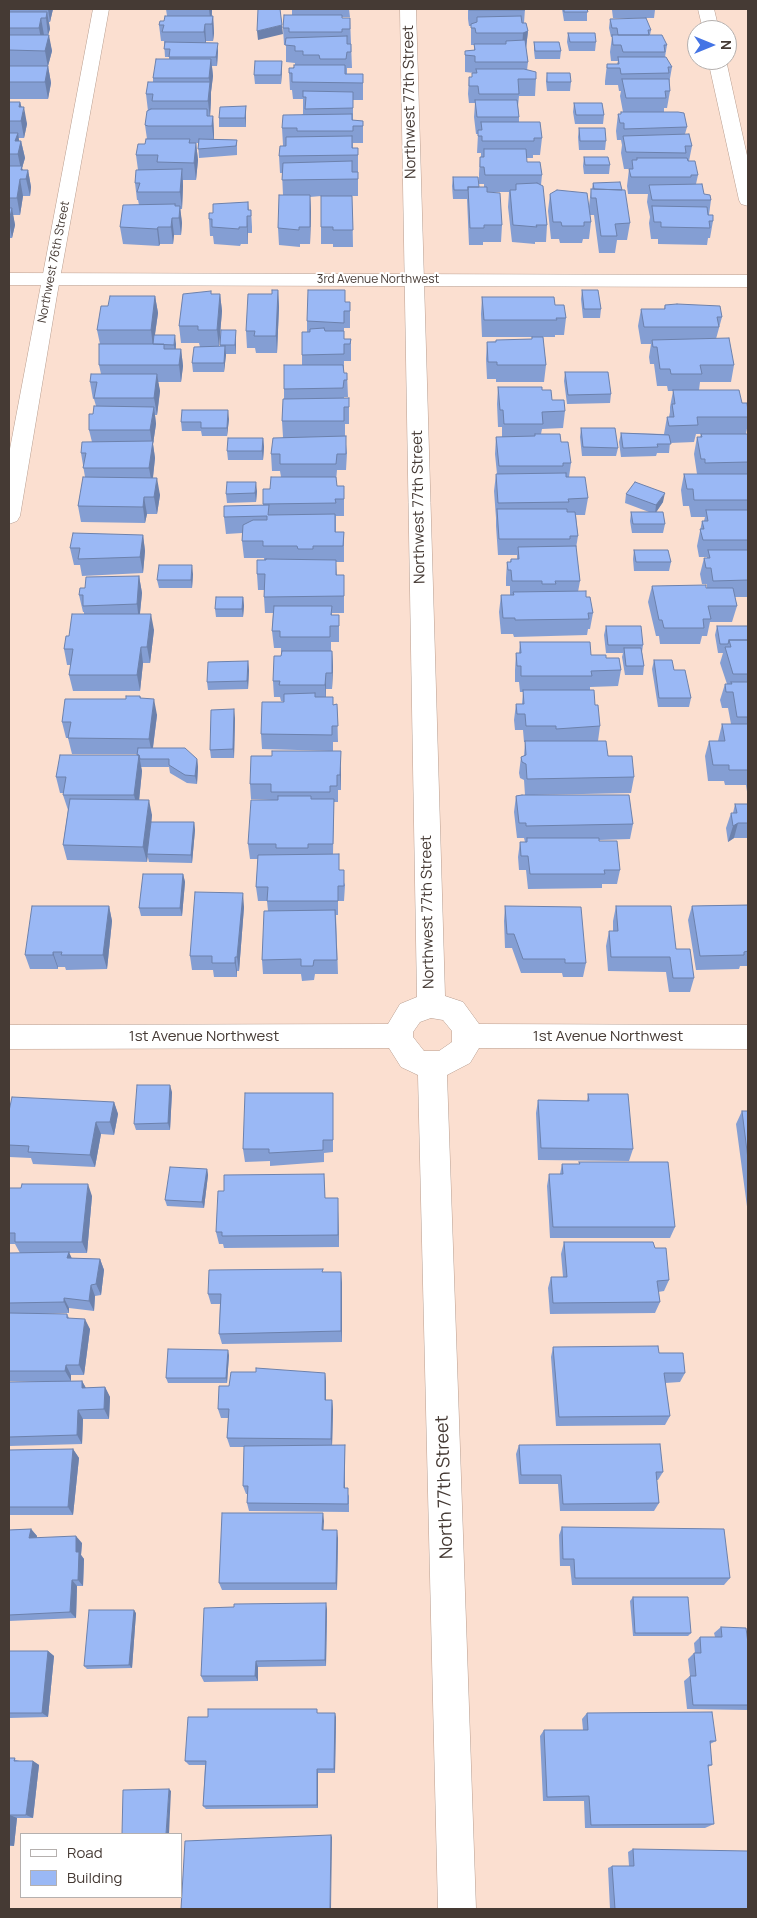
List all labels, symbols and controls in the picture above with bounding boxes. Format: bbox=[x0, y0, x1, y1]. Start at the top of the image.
north arrow bbox=[687, 20, 737, 70]
street label: Northwest 77th Street bbox=[400, 25, 420, 179]
text: N bbox=[717, 40, 736, 50]
street label: Northwest 76th Street bbox=[35, 200, 73, 324]
street label: 3rd Avenue Northwest bbox=[317, 273, 439, 287]
street label: Northwest 77th Street bbox=[409, 430, 429, 584]
street label: Northwest 77th Street bbox=[418, 835, 438, 989]
street label: 1st Avenue Northwest bbox=[129, 1028, 279, 1046]
street label: 1st Avenue Northwest bbox=[533, 1028, 683, 1046]
street label: North 77th Street bbox=[432, 1415, 458, 1559]
legend bbox=[20, 1833, 182, 1898]
text: Road bbox=[67, 1842, 103, 1863]
text: Building bbox=[67, 1867, 122, 1888]

